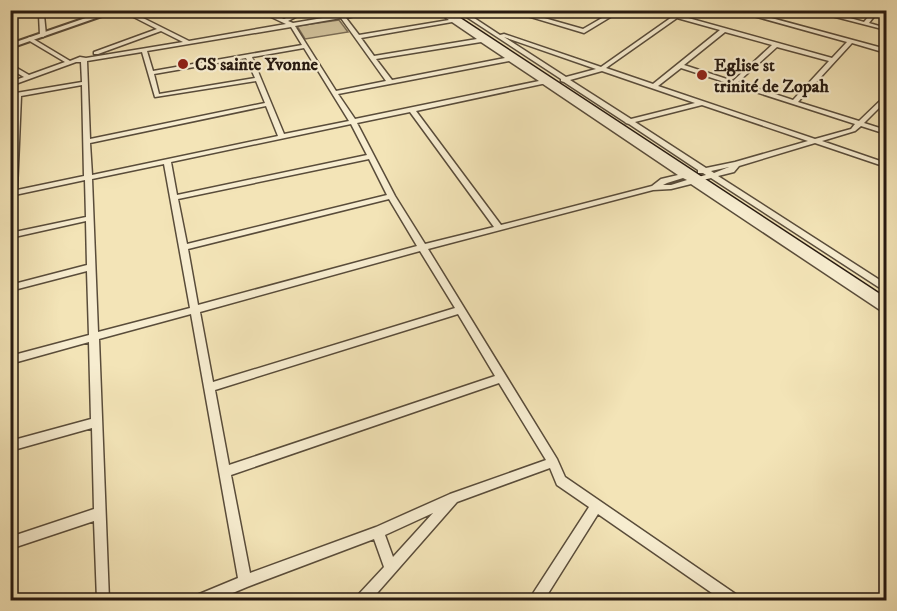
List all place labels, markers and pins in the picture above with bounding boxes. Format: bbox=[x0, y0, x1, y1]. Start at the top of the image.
place label: CS sainte Yvonne bbox=[195, 54, 319, 76]
place label: Eglise st trinité de Zopah bbox=[714, 55, 829, 98]
marker: CS sainte Yvonne bbox=[176, 57, 190, 71]
marker: Eglise st trinité de Zopah bbox=[695, 68, 709, 82]

